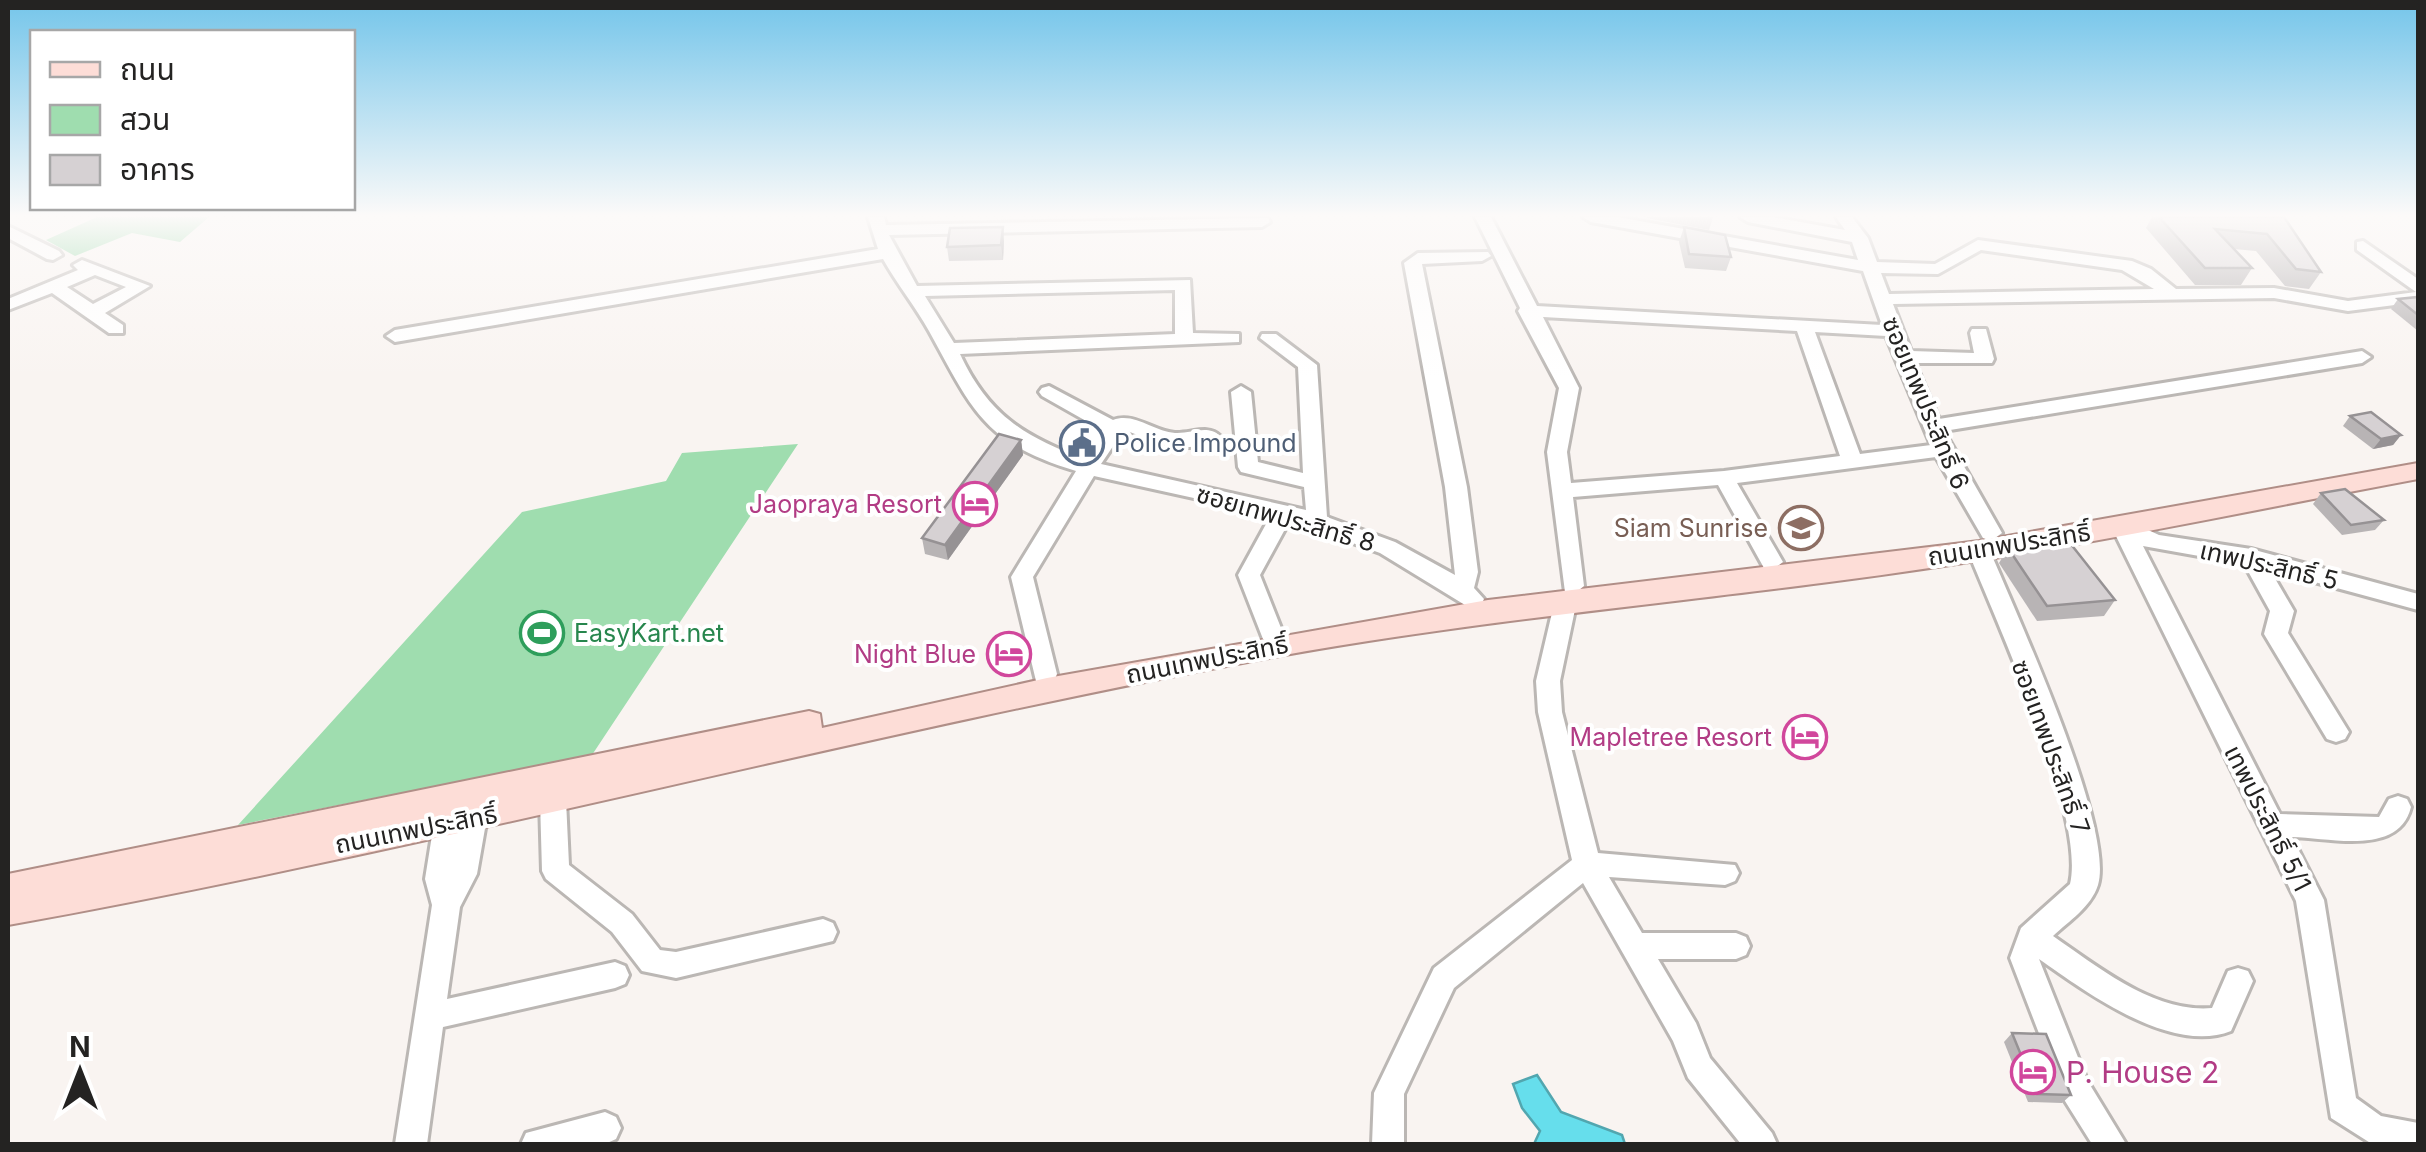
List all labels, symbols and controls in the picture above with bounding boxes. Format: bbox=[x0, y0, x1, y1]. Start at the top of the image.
legend bbox=[30, 30, 355, 210]
text: ถนน bbox=[120, 51, 175, 87]
text: สวน bbox=[120, 101, 170, 137]
text: อาคาร bbox=[120, 151, 195, 187]
street label: ซอยเทพประสิทธิ์ 6 bbox=[1876, 312, 1976, 494]
public building icon: Police Impound bbox=[1059, 420, 1105, 466]
place label: Police Impound bbox=[1114, 428, 1297, 458]
street label: ซอยเทพประสิทธิ์ 8 bbox=[1193, 478, 1379, 558]
hotel icon: Jaopraya Resort bbox=[952, 481, 998, 527]
place label: Jaopraya Resort bbox=[749, 489, 942, 519]
school or university icon: Siam Sunrise bbox=[1778, 505, 1824, 551]
place label: Siam Sunrise bbox=[1614, 513, 1768, 543]
street label: ถนนเทพประสิทธิ์ bbox=[1925, 516, 2093, 572]
street label: เทพประสิทธิ์ 5 bbox=[2197, 535, 2341, 595]
sports icon: EasyKart.net bbox=[519, 610, 565, 656]
place label: EasyKart.net bbox=[574, 618, 724, 648]
street label: ถนนเทพประสิทธิ์ bbox=[1123, 628, 1291, 689]
hotel icon: Night Blue bbox=[986, 631, 1032, 677]
place label: Night Blue bbox=[854, 639, 976, 669]
street label: ซอยเทพประสิทธิ์ 7 bbox=[2006, 656, 2096, 838]
hotel icon: Mapletree Resort bbox=[1782, 714, 1828, 760]
place label: Mapletree Resort bbox=[1570, 722, 1772, 752]
street label: เทพประสิทธิ์ 5/1 bbox=[2218, 740, 2318, 896]
street label: ถนนเทพประสิทธิ์ bbox=[332, 798, 500, 859]
north arrow bbox=[30, 1022, 130, 1122]
text: N bbox=[69, 1030, 91, 1064]
hotel icon: P. House 2 bbox=[2010, 1049, 2056, 1095]
place label: P. House 2 bbox=[2066, 1054, 2219, 1090]

